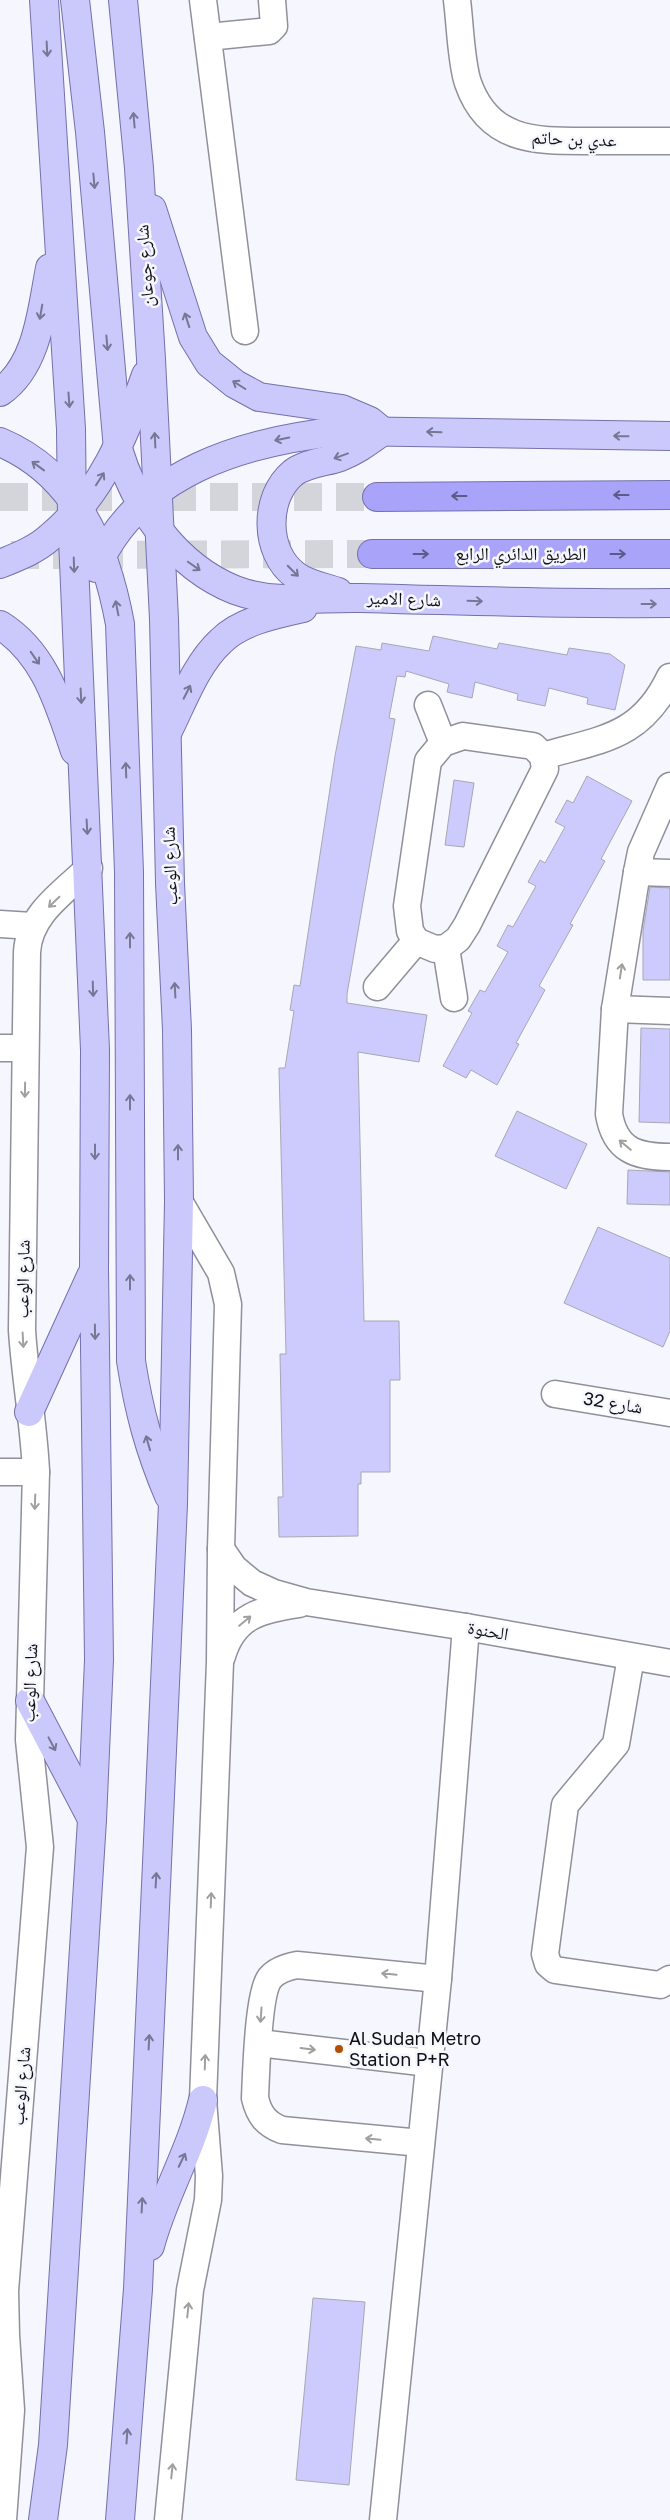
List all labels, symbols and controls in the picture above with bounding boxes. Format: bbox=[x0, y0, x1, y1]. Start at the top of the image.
one-way arrow bbox=[43, 40, 52, 56]
one-way arrow bbox=[129, 112, 139, 128]
street label: عدي بن حاتم bbox=[531, 126, 617, 155]
one-way arrow bbox=[90, 173, 99, 189]
street label: شارع جوعان bbox=[130, 224, 159, 308]
one-way arrow bbox=[36, 303, 46, 319]
one-way arrow bbox=[182, 312, 191, 328]
one-way arrow bbox=[103, 335, 112, 351]
one-way arrow bbox=[232, 380, 246, 391]
one-way arrow bbox=[64, 392, 73, 408]
one-way arrow bbox=[426, 428, 442, 437]
one-way arrow bbox=[614, 431, 630, 440]
one-way arrow bbox=[150, 433, 160, 449]
one-way arrow bbox=[274, 435, 290, 444]
one-way arrow bbox=[334, 452, 349, 461]
one-way arrow bbox=[31, 461, 45, 471]
one-way arrow bbox=[95, 473, 105, 487]
one-way arrow bbox=[614, 490, 630, 500]
one-way arrow bbox=[451, 491, 468, 501]
street label: الطريق الدائري الرابع bbox=[456, 542, 586, 569]
one-way arrow bbox=[412, 549, 429, 559]
one-way arrow bbox=[610, 549, 626, 559]
one-way arrow bbox=[70, 557, 79, 573]
one-way arrow bbox=[187, 561, 201, 571]
one-way arrow bbox=[287, 565, 299, 577]
street label: شارع الامير bbox=[365, 586, 442, 611]
one-way arrow bbox=[466, 597, 482, 606]
one-way arrow bbox=[640, 599, 657, 609]
one-way arrow bbox=[112, 601, 122, 617]
one-way arrow bbox=[30, 650, 40, 664]
one-way arrow bbox=[182, 684, 192, 699]
one-way arrow bbox=[76, 687, 86, 703]
one-way arrow bbox=[121, 763, 131, 779]
one-way arrow bbox=[82, 818, 92, 835]
street label: شارع الوعب bbox=[157, 826, 182, 906]
one-way arrow bbox=[47, 896, 60, 908]
one-way arrow bbox=[125, 932, 135, 948]
one-way arrow bbox=[617, 963, 627, 979]
one-way arrow bbox=[88, 981, 98, 997]
one-way arrow bbox=[171, 982, 180, 998]
one-way arrow bbox=[20, 1082, 29, 1098]
one-way arrow bbox=[125, 1095, 135, 1111]
one-way arrow bbox=[618, 1139, 631, 1150]
one-way arrow bbox=[90, 1144, 100, 1160]
one-way arrow bbox=[173, 1145, 183, 1161]
street label: شارع الوعب bbox=[10, 1239, 35, 1319]
one-way arrow bbox=[125, 1275, 135, 1291]
one-way arrow bbox=[90, 1324, 100, 1340]
one-way arrow bbox=[18, 1332, 27, 1348]
street label: شارع 32 bbox=[582, 1386, 644, 1419]
one-way arrow bbox=[143, 1435, 153, 1451]
one-way arrow bbox=[31, 1494, 40, 1510]
one-way arrow bbox=[238, 1616, 251, 1627]
street label: الحنوة bbox=[466, 1616, 510, 1644]
street label: شارع الوعب bbox=[17, 1643, 42, 1723]
one-way arrow bbox=[47, 1737, 57, 1752]
one-way arrow bbox=[152, 1872, 161, 1888]
one-way arrow bbox=[206, 1892, 216, 1908]
one-way arrow bbox=[382, 1969, 398, 1979]
one-way arrow bbox=[257, 2007, 266, 2023]
place label: Al Sudan Metro Station P+R bbox=[349, 2027, 481, 2070]
one-way arrow bbox=[144, 2034, 154, 2050]
marker: Al Sudan Metro Station P+R bbox=[333, 2043, 345, 2055]
one-way arrow bbox=[299, 2044, 315, 2054]
street label: شارع الوعب bbox=[6, 2046, 35, 2126]
one-way arrow bbox=[200, 2054, 209, 2070]
one-way arrow bbox=[365, 2134, 381, 2144]
one-way arrow bbox=[178, 2153, 187, 2168]
one-way arrow bbox=[137, 2197, 146, 2213]
one-way arrow bbox=[183, 2302, 193, 2318]
one-way arrow bbox=[122, 2429, 131, 2445]
one-way arrow bbox=[167, 2464, 177, 2480]

